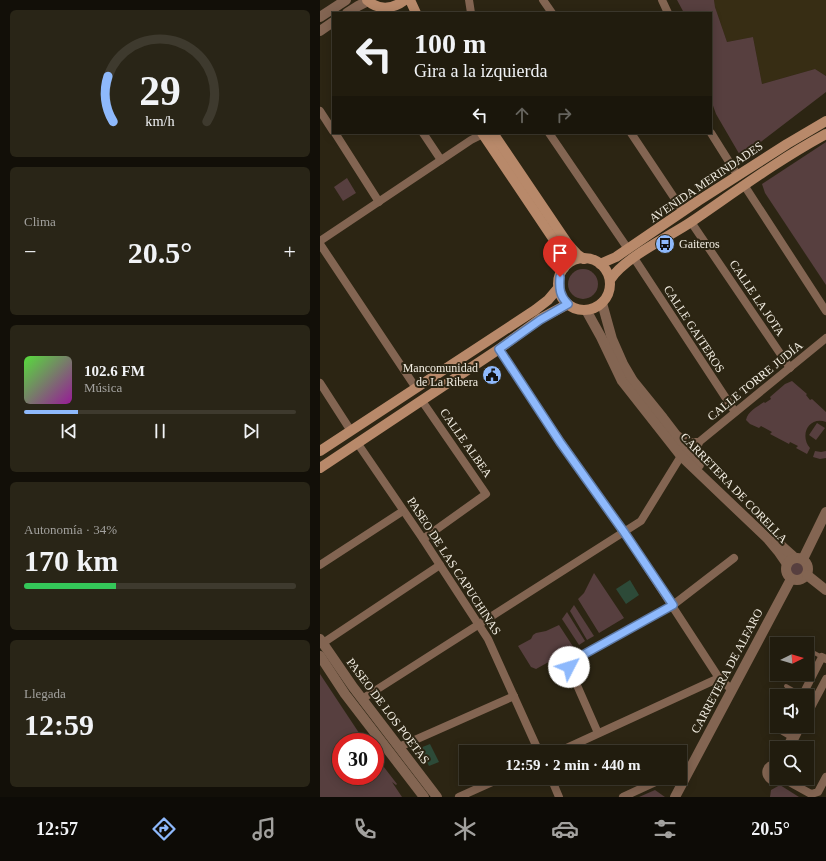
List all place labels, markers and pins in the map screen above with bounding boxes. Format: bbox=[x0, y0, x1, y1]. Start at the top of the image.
bus stop icon: Gaiteros bbox=[654, 233, 676, 255]
pin bbox=[543, 236, 577, 277]
place label: Gaiteros bbox=[679, 237, 720, 251]
place label: Mancomunidad de La Ribera bbox=[403, 361, 479, 389]
public building icon: Mancomunidad de La Ribera bbox=[481, 364, 503, 386]

